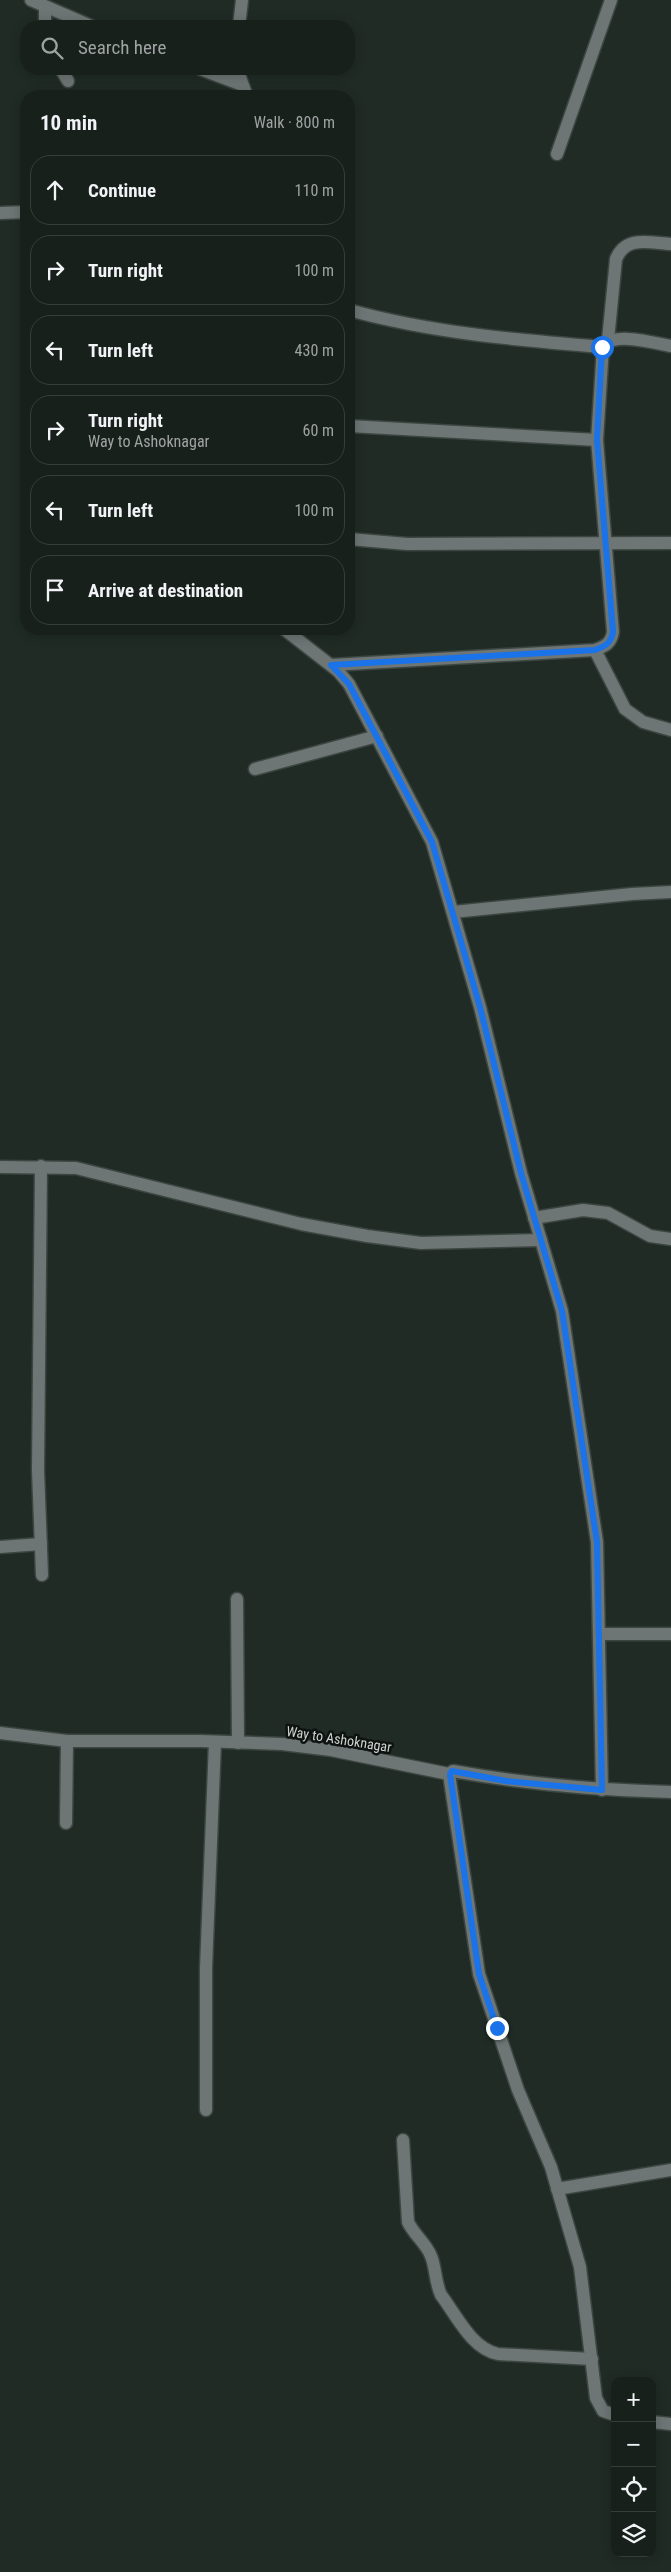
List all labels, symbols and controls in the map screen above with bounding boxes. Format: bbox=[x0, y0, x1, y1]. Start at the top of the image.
search box bbox=[20, 20, 355, 75]
icon: search bbox=[38, 34, 66, 62]
text: Search here bbox=[78, 36, 166, 59]
text: 10 min bbox=[40, 111, 97, 135]
text: Walk · 800 m bbox=[254, 113, 335, 132]
icon: ahead bbox=[41, 176, 69, 204]
text: Continue bbox=[88, 179, 156, 202]
text: 110 m bbox=[295, 181, 334, 200]
icon: right bbox=[41, 256, 69, 284]
text: Turn right bbox=[88, 259, 163, 282]
text: 100 m bbox=[295, 261, 334, 280]
icon: left bbox=[41, 336, 69, 364]
route start bbox=[591, 336, 614, 359]
text: Turn left bbox=[88, 339, 153, 362]
text: 430 m bbox=[295, 341, 334, 360]
text: Turn right bbox=[88, 409, 163, 432]
icon: right bbox=[41, 416, 69, 444]
text: 60 m bbox=[302, 421, 334, 440]
text: Way to Ashoknagar bbox=[88, 432, 209, 451]
icon: left bbox=[41, 496, 69, 524]
text: Turn left bbox=[88, 499, 153, 522]
text: 100 m bbox=[295, 501, 334, 520]
icon: arrive bbox=[41, 576, 69, 604]
text: Arrive at destination bbox=[88, 579, 243, 602]
street label: Way to Ashoknagar bbox=[285, 1723, 393, 1755]
route end bbox=[486, 2017, 509, 2040]
map controls bbox=[611, 2377, 656, 2557]
button: + bbox=[611, 2377, 656, 2422]
button: − bbox=[611, 2422, 656, 2467]
button: locate bbox=[611, 2467, 656, 2512]
button: layers bbox=[611, 2512, 656, 2557]

